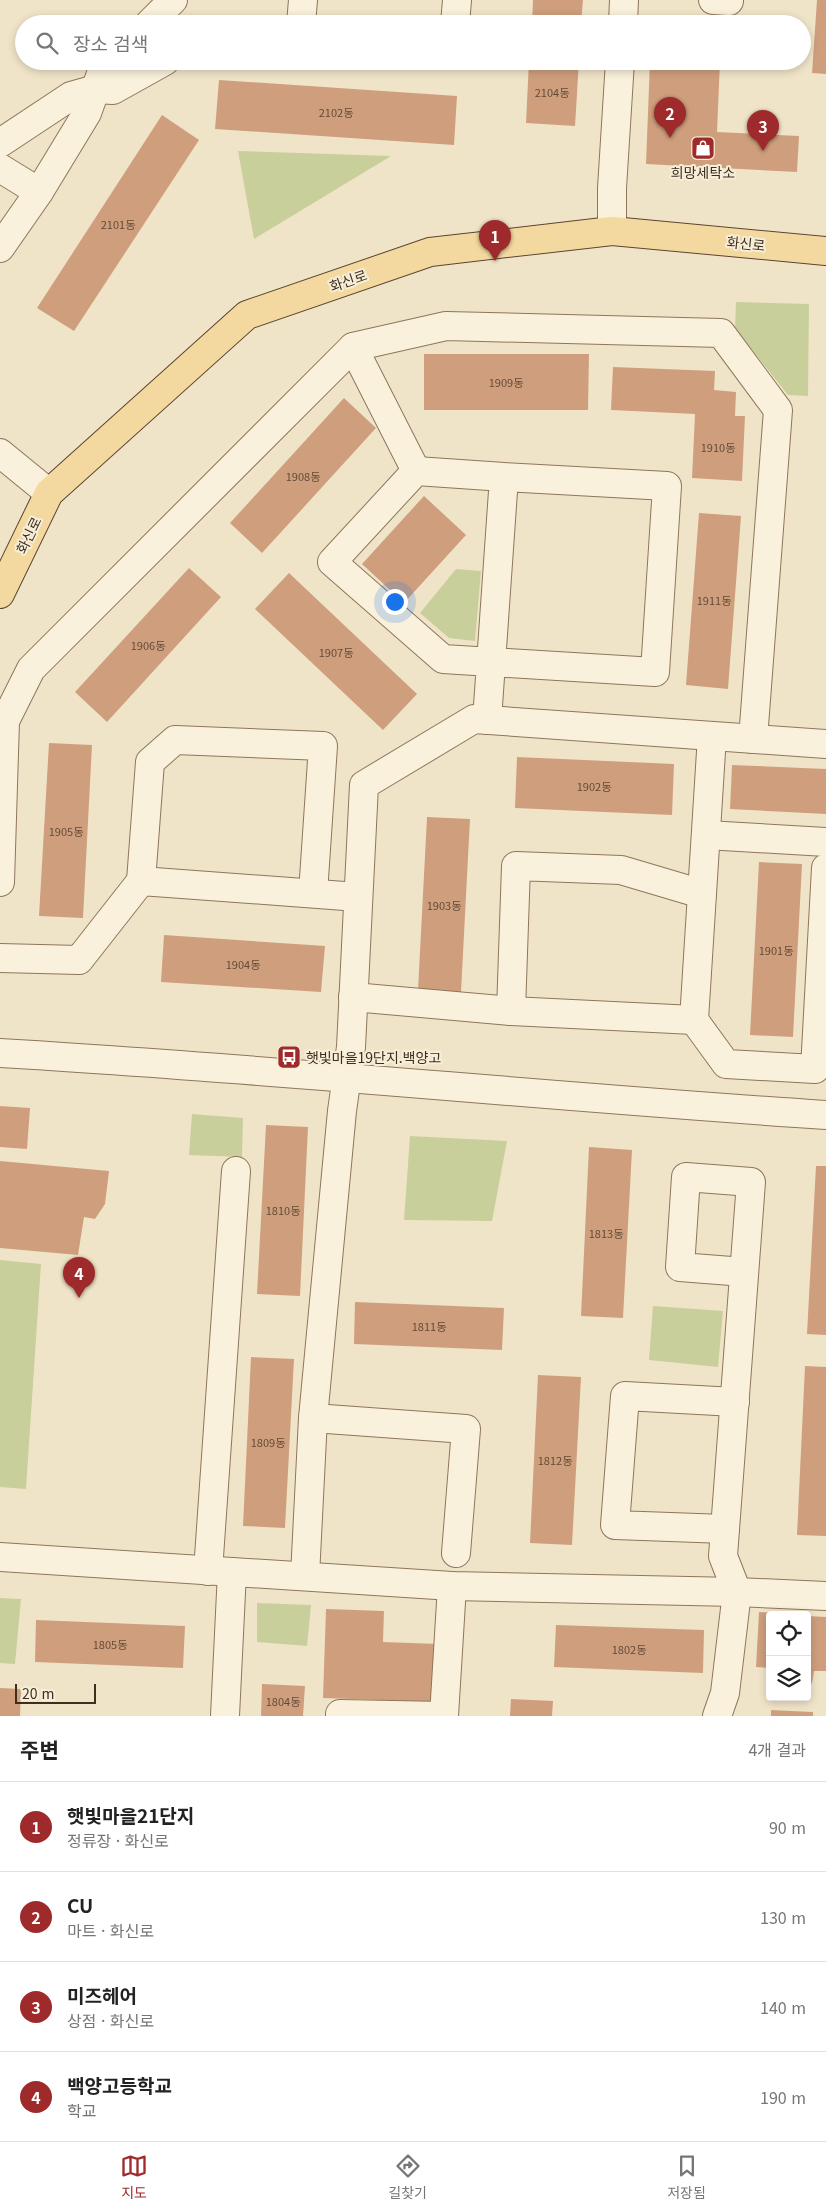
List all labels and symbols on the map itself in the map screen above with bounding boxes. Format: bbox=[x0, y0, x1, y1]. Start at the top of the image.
house number: 2104동 bbox=[535, 84, 569, 100]
pin: 2 bbox=[654, 97, 686, 138]
house number: 2102동 bbox=[319, 104, 353, 120]
pin: 3 bbox=[747, 110, 779, 151]
shop icon: 희망세탁소 bbox=[690, 135, 716, 161]
place label: 희망세탁소 bbox=[671, 162, 735, 182]
house number: 2101동 bbox=[101, 216, 135, 232]
pin: 1 bbox=[479, 220, 511, 261]
street label: 화신로 bbox=[726, 231, 766, 255]
street label: 화신로 bbox=[326, 264, 370, 296]
house number: 1909동 bbox=[489, 374, 523, 390]
house number: 1910동 bbox=[701, 439, 735, 455]
house number: 1908동 bbox=[286, 468, 320, 484]
street label: 화신로 bbox=[11, 513, 46, 557]
your location bbox=[382, 589, 408, 615]
house number: 1911동 bbox=[697, 592, 731, 608]
house number: 1906동 bbox=[131, 637, 165, 653]
house number: 1907동 bbox=[319, 644, 353, 660]
house number: 1902동 bbox=[577, 778, 611, 794]
house number: 1905동 bbox=[49, 823, 83, 839]
house number: 1903동 bbox=[427, 897, 461, 913]
house number: 1901동 bbox=[759, 942, 793, 958]
house number: 1904동 bbox=[226, 956, 260, 972]
bus stop icon: 햇빛마을19단지.백양고 bbox=[276, 1044, 302, 1070]
place label: 햇빛마을19단지.백양고 bbox=[306, 1047, 441, 1067]
house number: 1810동 bbox=[266, 1202, 300, 1218]
house number: 1813동 bbox=[589, 1225, 623, 1241]
pin: 4 bbox=[63, 1257, 95, 1298]
house number: 1811동 bbox=[412, 1318, 446, 1334]
house number: 1809동 bbox=[251, 1434, 285, 1450]
house number: 1812동 bbox=[538, 1452, 572, 1468]
house number: 1805동 bbox=[93, 1636, 127, 1652]
house number: 1802동 bbox=[612, 1641, 646, 1657]
scale bar bbox=[15, 1681, 96, 1704]
house number: 1804동 bbox=[266, 1693, 300, 1709]

